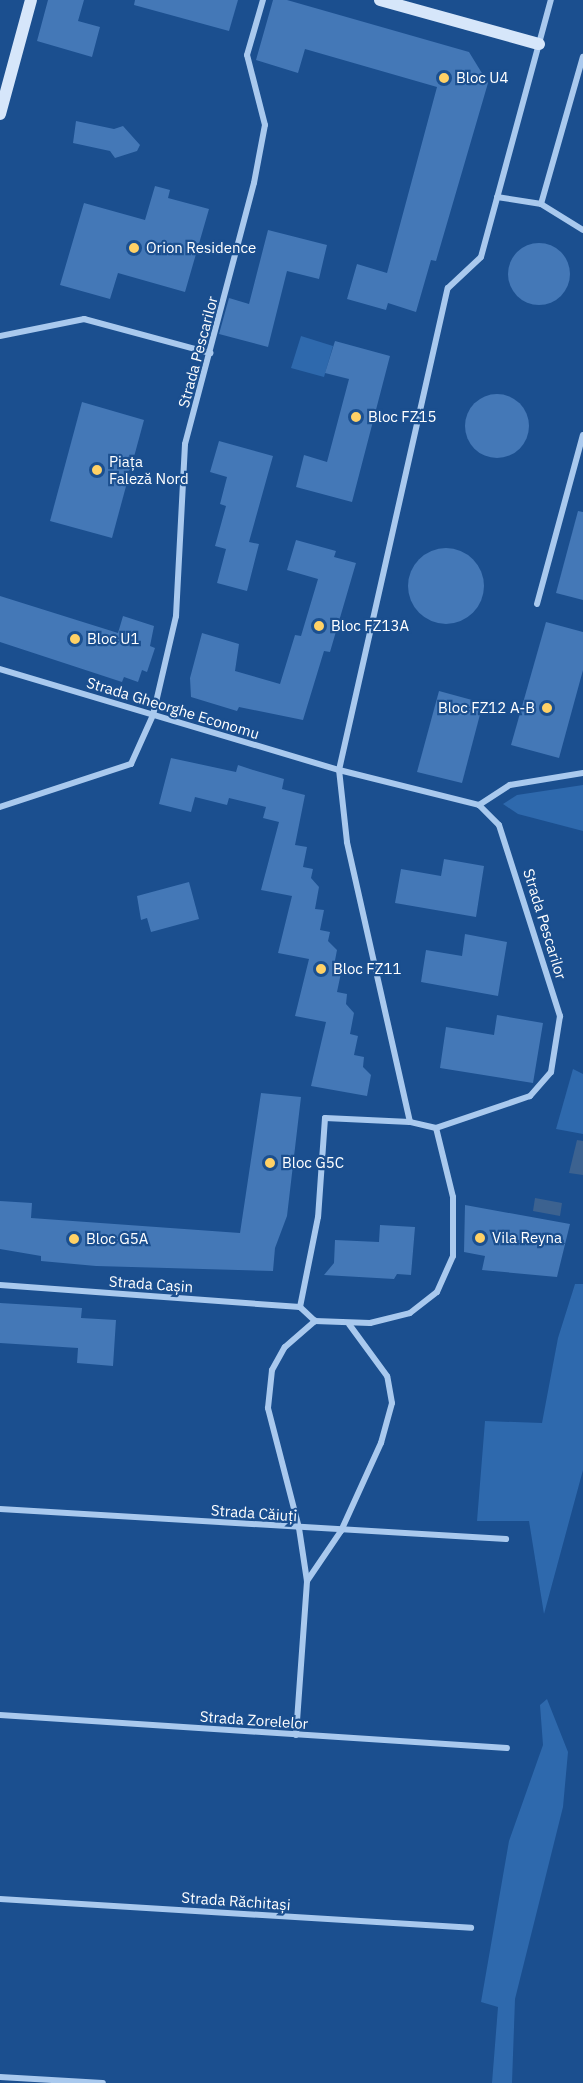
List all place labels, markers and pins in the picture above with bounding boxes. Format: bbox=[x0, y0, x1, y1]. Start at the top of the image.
place label: Bloc U4 bbox=[456, 69, 509, 87]
marker: Bloc U4 bbox=[437, 71, 451, 85]
place label: Orion Residence bbox=[146, 239, 256, 257]
marker: Orion Residence bbox=[127, 241, 141, 255]
place label: Bloc FZ15 bbox=[368, 408, 436, 426]
marker: Bloc FZ15 bbox=[349, 410, 363, 424]
place label: Piața Faleză Nord bbox=[109, 452, 189, 487]
marker: Piața Faleză Nord bbox=[90, 463, 104, 477]
place label: Bloc FZ13A bbox=[331, 617, 409, 635]
marker: Bloc FZ13A bbox=[312, 619, 326, 633]
place label: Bloc U1 bbox=[87, 630, 140, 648]
marker: Bloc U1 bbox=[68, 632, 82, 646]
place label: Bloc FZ12 A-B bbox=[438, 699, 535, 717]
marker: Bloc FZ12 A-B bbox=[540, 701, 554, 715]
place label: Bloc FZ11 bbox=[333, 960, 401, 978]
marker: Bloc FZ11 bbox=[314, 962, 328, 976]
place label: Bloc G5C bbox=[282, 1154, 344, 1172]
marker: Bloc G5C bbox=[263, 1156, 277, 1170]
place label: Vila Reyna bbox=[492, 1229, 562, 1247]
place label: Bloc G5A bbox=[86, 1230, 148, 1248]
marker: Vila Reyna bbox=[473, 1231, 487, 1245]
marker: Bloc G5A bbox=[67, 1232, 81, 1246]

